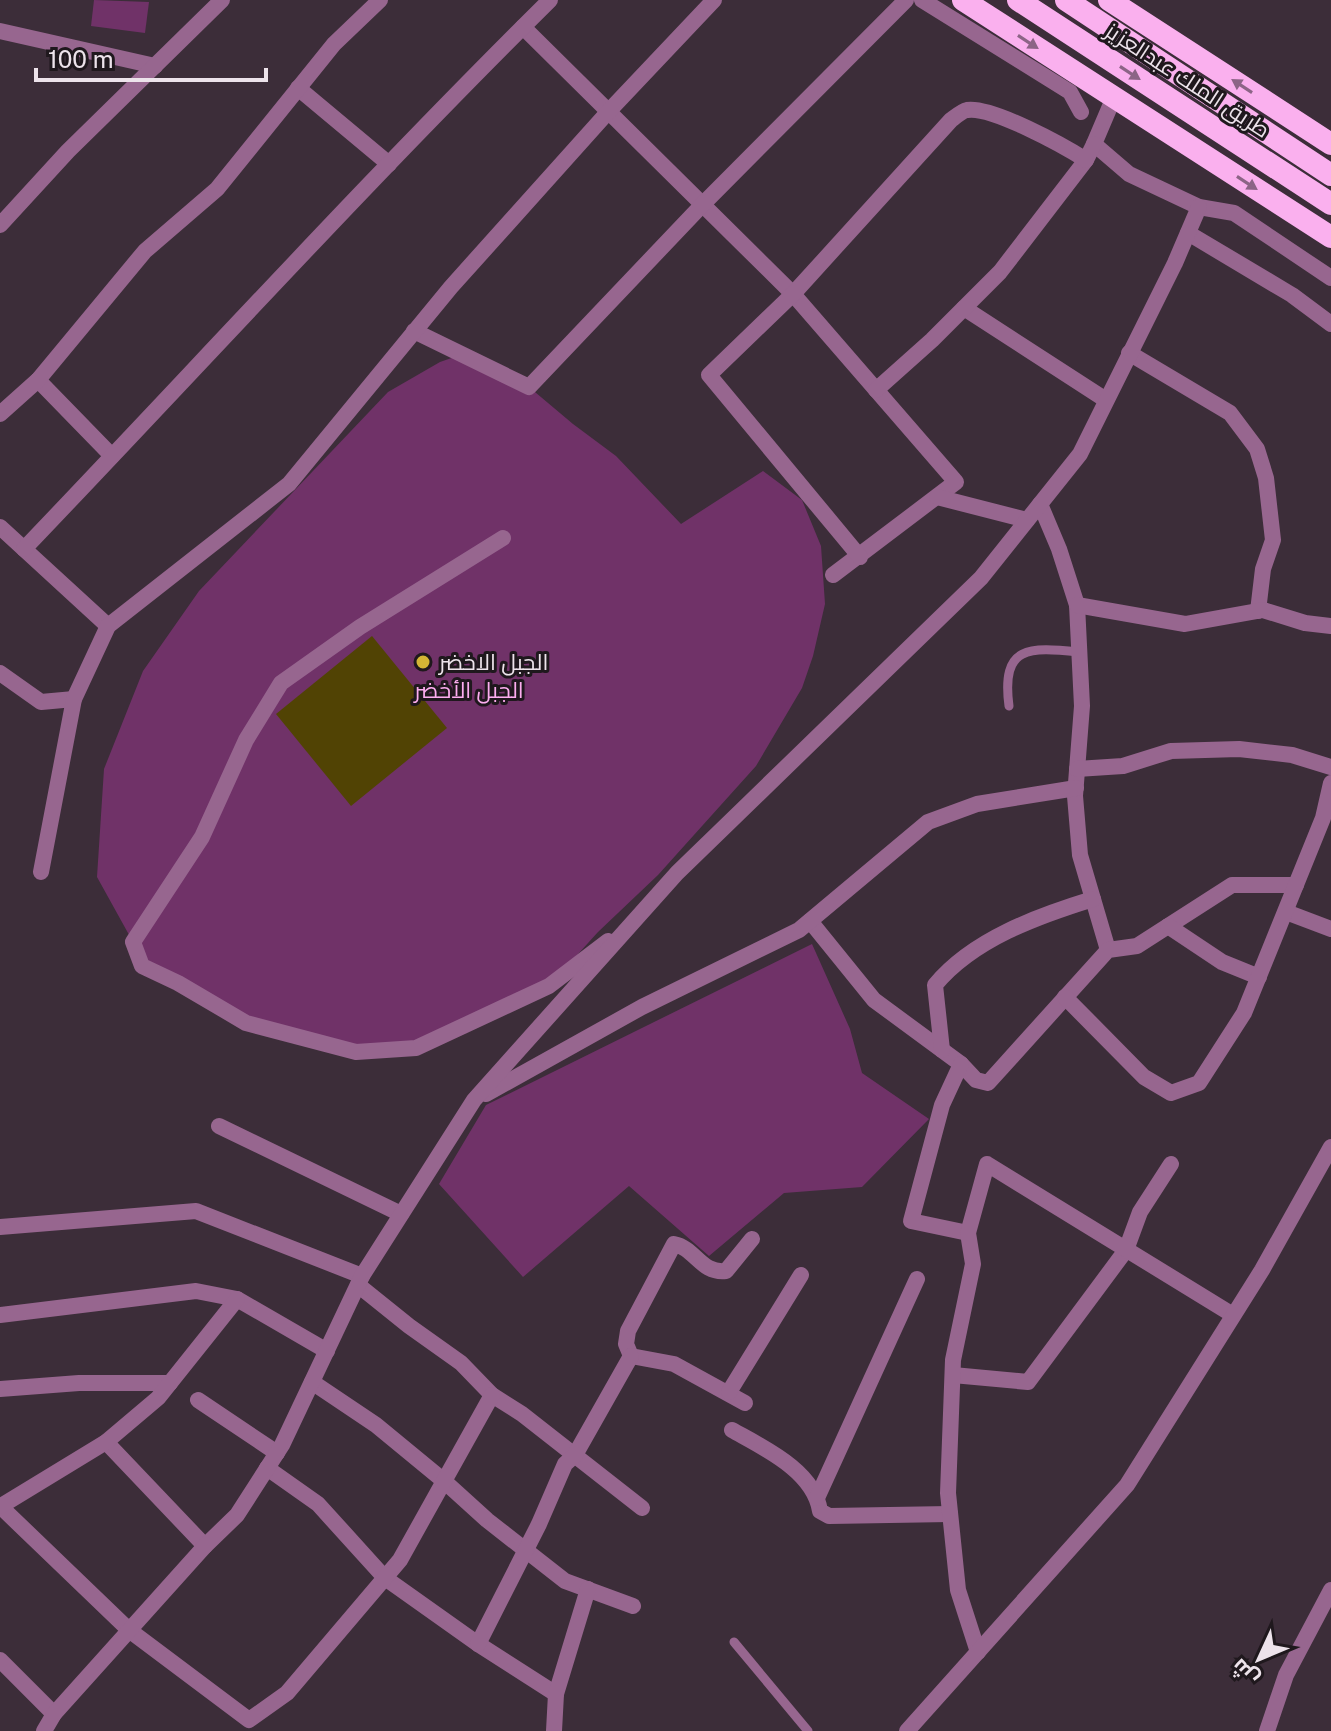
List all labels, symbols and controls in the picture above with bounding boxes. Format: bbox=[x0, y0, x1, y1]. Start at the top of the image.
street label: طريق الملك عبدالعزيز bbox=[1099, 16, 1275, 144]
scale bar bbox=[36, 32, 266, 82]
one-way arrow bbox=[1018, 35, 1039, 50]
text: 100 m bbox=[48, 45, 114, 73]
one-way arrow bbox=[1119, 66, 1141, 80]
one-way arrow bbox=[1232, 78, 1253, 93]
one-way arrow bbox=[1236, 175, 1258, 189]
place label: الجبل الاخضر bbox=[437, 649, 548, 676]
marker: الجبل الاخضر bbox=[414, 653, 432, 671]
park label: الجبل الأخضر bbox=[412, 677, 524, 704]
north arrow bbox=[1219, 1619, 1299, 1699]
text: ش bbox=[1225, 1653, 1264, 1692]

